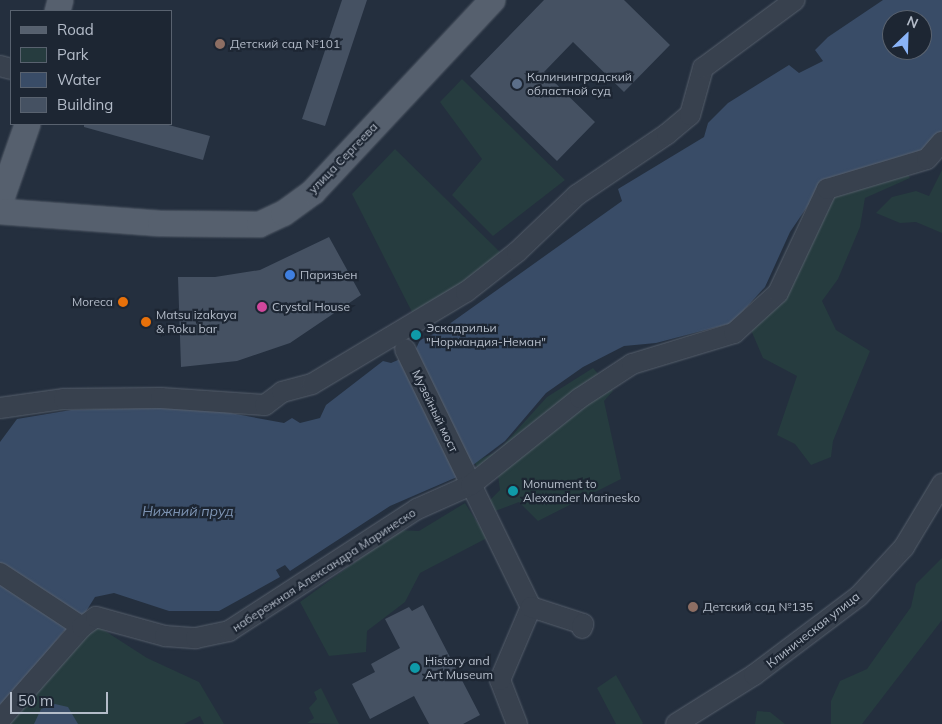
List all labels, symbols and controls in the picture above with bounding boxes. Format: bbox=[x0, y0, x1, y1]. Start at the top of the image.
legend bbox=[10, 10, 172, 125]
north arrow bbox=[882, 10, 932, 60]
text: N bbox=[904, 12, 921, 33]
text: Road bbox=[57, 20, 94, 39]
place label: Детский сад №101 bbox=[230, 37, 340, 51]
marker: Детский сад №101 bbox=[214, 38, 226, 50]
text: Park bbox=[57, 45, 89, 64]
text: Water bbox=[57, 70, 101, 89]
place label: Калининградский областной суд bbox=[527, 70, 632, 98]
marker: Калининградский областной суд bbox=[511, 78, 523, 90]
text: Building bbox=[57, 95, 113, 114]
street label: улица Сергеева bbox=[306, 120, 380, 196]
place label: Паризьен bbox=[300, 268, 357, 282]
marker: Паризьен bbox=[284, 269, 296, 281]
place label: Moreca bbox=[72, 295, 113, 309]
marker: Moreca bbox=[117, 296, 129, 308]
place label: Crystal House bbox=[272, 300, 350, 314]
marker: Crystal House bbox=[256, 301, 268, 313]
place label: Matsu izakaya & Roku bar bbox=[156, 308, 237, 336]
marker: Matsu izakaya & Roku bar bbox=[140, 316, 152, 328]
place label: Эскадрильи "Нормандия-Неман" bbox=[426, 321, 546, 349]
marker: Эскадрильи "Нормандия-Неман" bbox=[410, 329, 422, 341]
street label: Музейный мост bbox=[409, 368, 461, 454]
place label: Monument to Alexander Marinesko bbox=[523, 477, 640, 505]
marker: Monument to Alexander Marinesko bbox=[507, 485, 519, 497]
water label: Нижний пруд bbox=[142, 503, 234, 519]
street label: набережная Александра Маринеско bbox=[230, 505, 418, 635]
street label: Клиническая улица bbox=[764, 589, 862, 671]
place label: Детский сад №135 bbox=[703, 600, 813, 614]
marker: Детский сад №135 bbox=[687, 601, 699, 613]
place label: History and Art Museum bbox=[425, 654, 493, 682]
marker: History and Art Museum bbox=[409, 662, 421, 674]
scale bar bbox=[12, 682, 110, 714]
text: 50 m bbox=[18, 691, 53, 710]

